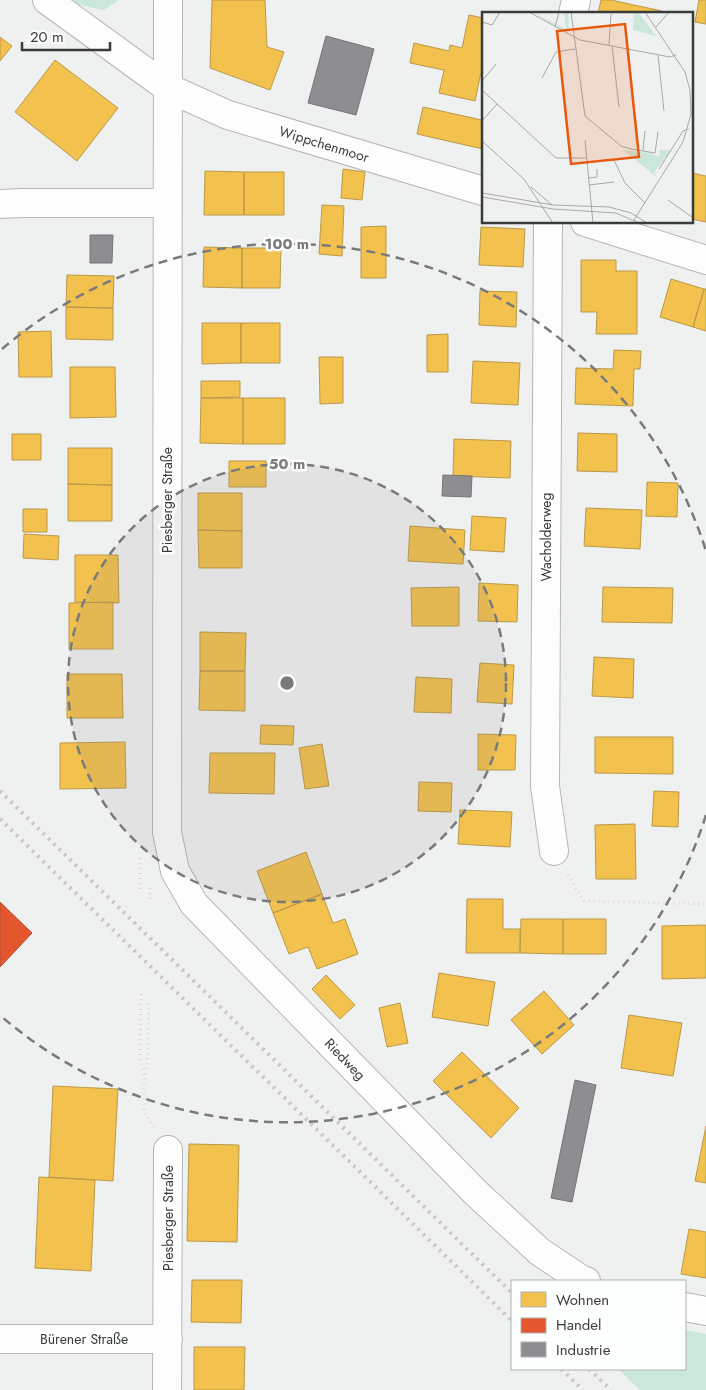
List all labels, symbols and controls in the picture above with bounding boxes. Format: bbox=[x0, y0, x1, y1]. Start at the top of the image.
inset map bbox=[482, 12, 694, 224]
scale bar bbox=[22, 20, 110, 52]
text: 20 m bbox=[30, 26, 64, 48]
street label: Wippchenmoor bbox=[277, 121, 372, 167]
text: 100 m bbox=[265, 233, 309, 255]
street label: Piesberger Straße bbox=[157, 447, 177, 553]
text: 50 m bbox=[269, 453, 305, 475]
street label: Wacholderweg bbox=[536, 492, 556, 582]
centre of rings bbox=[278, 674, 296, 692]
street label: Riedweg bbox=[320, 1034, 370, 1084]
street label: Piesberger Straße bbox=[158, 1165, 178, 1271]
legend bbox=[511, 1280, 686, 1370]
text: Wohnen bbox=[556, 1289, 609, 1311]
text: Handel bbox=[556, 1314, 602, 1336]
street label: Bürener Straße bbox=[40, 1329, 128, 1349]
text: Industrie bbox=[556, 1339, 611, 1361]

